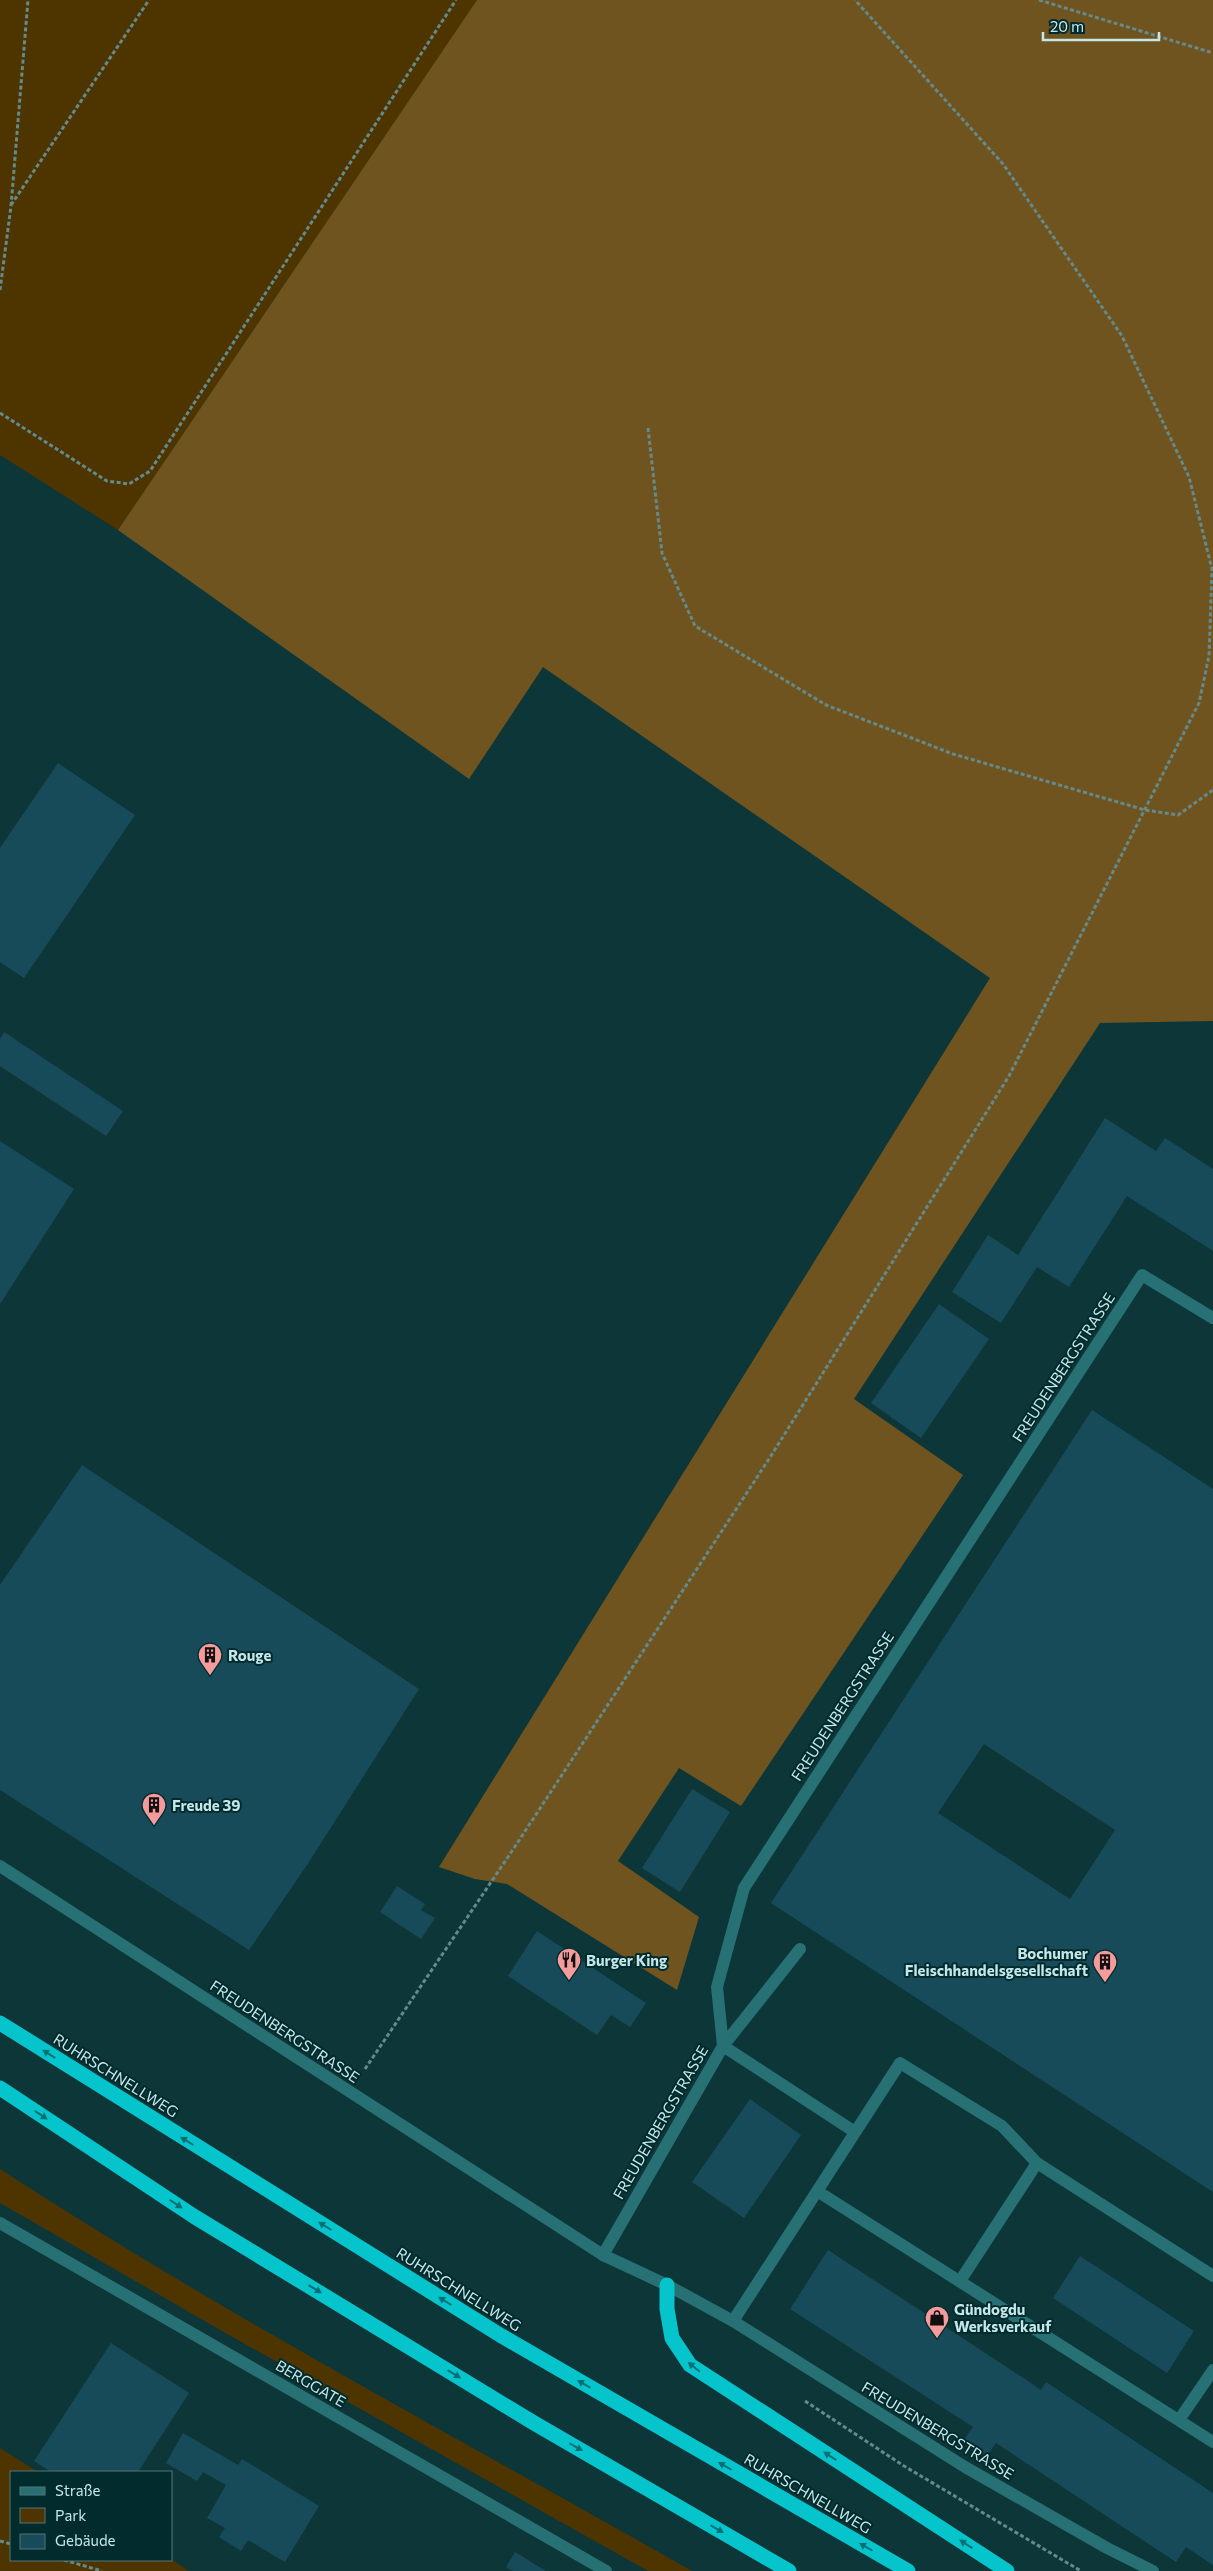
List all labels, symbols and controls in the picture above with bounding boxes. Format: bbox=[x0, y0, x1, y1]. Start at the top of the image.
scale bar bbox=[1043, 10, 1159, 42]
text: 20 m bbox=[1050, 17, 1084, 35]
street label: FREUDENBERGSTRASSE bbox=[1008, 1289, 1118, 1445]
street label: FREUDENBERGSTRASSE bbox=[787, 1628, 897, 1784]
building icon: Rouge bbox=[197, 1642, 223, 1676]
place label: Rouge bbox=[228, 1646, 271, 1664]
building icon: Freude 39 bbox=[141, 1792, 167, 1826]
place label: Freude 39 bbox=[172, 1796, 241, 1814]
place label: Bochumer Fleischhandelsgesellschaft bbox=[905, 1944, 1088, 1979]
restaurant icon: Burger King bbox=[556, 1947, 582, 1981]
building icon: Bochumer Fleischhandelsgesellschaft bbox=[1092, 1949, 1118, 1983]
place label: Burger King bbox=[586, 1951, 667, 1969]
street label: FREUDENBERGSTRASSE bbox=[207, 1976, 363, 2086]
street label: RUHRSCHNELLWEG bbox=[50, 2029, 182, 2121]
street label: FREUDENBERGSTRASSE bbox=[609, 2042, 711, 2202]
one-way arrow bbox=[43, 2049, 56, 2059]
one-way arrow bbox=[34, 2110, 47, 2120]
one-way arrow bbox=[180, 2136, 194, 2145]
one-way arrow bbox=[170, 2199, 183, 2209]
one-way arrow bbox=[318, 2222, 331, 2231]
street label: RUHRSCHNELLWEG bbox=[393, 2243, 525, 2335]
one-way arrow bbox=[308, 2285, 321, 2294]
one-way arrow bbox=[438, 2296, 452, 2306]
place label: Gündogdu Werksverkauf bbox=[954, 2300, 1052, 2335]
shop icon: Gündogdu Werksverkauf bbox=[924, 2305, 950, 2339]
street label: BERGGATE bbox=[273, 2356, 349, 2410]
one-way arrow bbox=[688, 2362, 701, 2373]
one-way arrow bbox=[447, 2369, 460, 2378]
street label: FREUDENBERGSTRASSE bbox=[859, 2377, 1017, 2483]
one-way arrow bbox=[578, 2380, 591, 2389]
one-way arrow bbox=[570, 2443, 583, 2452]
street label: RUHRSCHNELLWEG bbox=[741, 2449, 875, 2537]
one-way arrow bbox=[823, 2451, 837, 2461]
one-way arrow bbox=[718, 2462, 732, 2470]
legend bbox=[10, 2471, 172, 2561]
text: Straße bbox=[55, 2481, 101, 2499]
text: Park bbox=[55, 2506, 86, 2524]
one-way arrow bbox=[709, 2525, 724, 2533]
text: Gebäude bbox=[55, 2531, 116, 2549]
one-way arrow bbox=[960, 2540, 973, 2549]
one-way arrow bbox=[859, 2543, 873, 2551]

